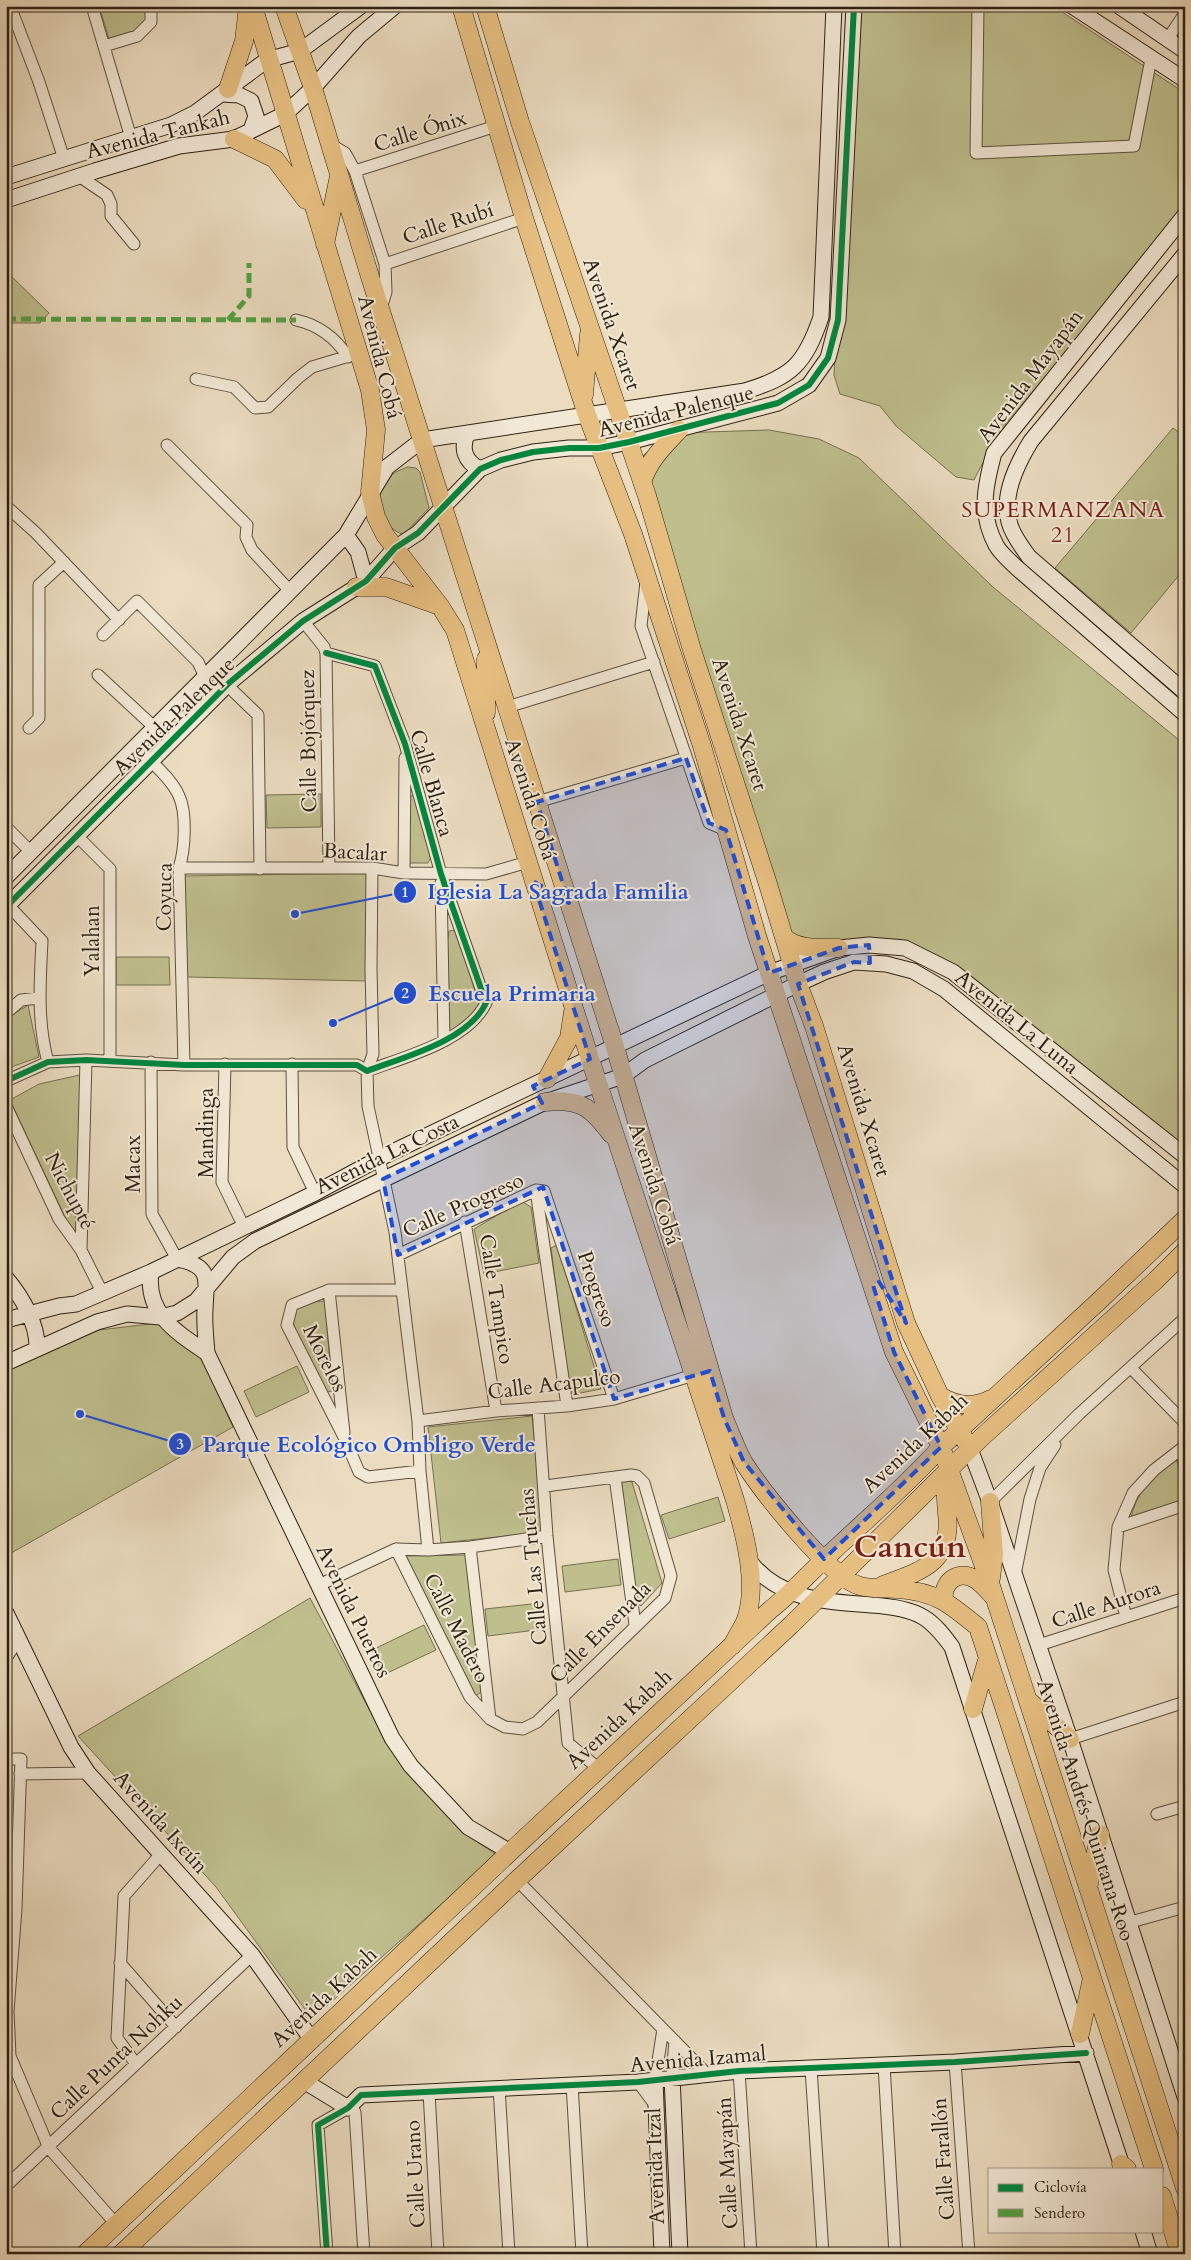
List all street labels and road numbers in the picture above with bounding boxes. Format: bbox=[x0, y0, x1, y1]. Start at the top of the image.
street label: Avenida Tankah bbox=[83, 103, 233, 166]
street label: Calle Ónix bbox=[370, 103, 471, 159]
street label: Calle Rubí bbox=[399, 195, 498, 252]
street label: Avenida Xcaret bbox=[575, 254, 648, 394]
street label: Avenida Cobá bbox=[350, 292, 409, 422]
street label: Avenida Mayapán bbox=[971, 304, 1090, 449]
street label: Avenida Palenque bbox=[595, 378, 757, 445]
street label: Avenida Palenque bbox=[107, 651, 242, 782]
street label: Avenida Xcaret bbox=[704, 654, 775, 795]
street label: Calle Bojórquez bbox=[293, 669, 324, 813]
street label: Calle Blanca bbox=[402, 726, 461, 840]
street label: Avenida Cobá bbox=[497, 734, 564, 864]
street label: Bacalar bbox=[322, 836, 388, 869]
street label: Coyuca bbox=[149, 862, 180, 932]
street label: Yalahan bbox=[78, 905, 107, 977]
street label: Avenida La Luna bbox=[949, 963, 1085, 1081]
street label: Avenida Xcaret bbox=[830, 1040, 898, 1181]
street label: Mandinga bbox=[192, 1088, 221, 1178]
street label: Avenida La Costa bbox=[311, 1107, 464, 1202]
street label: Avenida Cobá bbox=[621, 1119, 688, 1249]
street label: Macax bbox=[119, 1134, 148, 1193]
street label: Nichupté bbox=[37, 1147, 102, 1235]
street label: Calle Progreso bbox=[398, 1166, 528, 1245]
street label: Calle Tampico bbox=[472, 1232, 521, 1366]
street label: Progreso bbox=[570, 1247, 623, 1331]
street label: Morelos bbox=[295, 1320, 354, 1397]
street label: Calle Acapulco bbox=[486, 1362, 622, 1407]
street label: Avenida Kabah bbox=[856, 1386, 975, 1500]
street label: Calle Las Truchas bbox=[512, 1487, 555, 1647]
street label: Avenida Puertos bbox=[309, 1540, 398, 1683]
street label: Calle Madero bbox=[416, 1568, 497, 1688]
street label: Calle Aurora bbox=[1048, 1573, 1164, 1636]
street label: Calle Ensenada bbox=[543, 1575, 658, 1690]
street label: Avenida Kabah bbox=[560, 1662, 679, 1776]
street label: Avenida Andrés Quintana Roo bbox=[1029, 1675, 1142, 1945]
street label: Avenida Ixcún bbox=[107, 1765, 215, 1880]
street label: Avenida Kabah bbox=[265, 1940, 384, 2054]
street label: Calle Punta Nohku bbox=[44, 1988, 189, 2127]
street label: Avenida Izamal bbox=[629, 2039, 767, 2080]
street label: Calle Mayapán bbox=[710, 2096, 745, 2230]
street label: Calle Farallón bbox=[925, 2097, 962, 2221]
street label: Avenida Itzal bbox=[639, 2107, 672, 2225]
street label: Calle Urano bbox=[398, 2119, 433, 2229]

